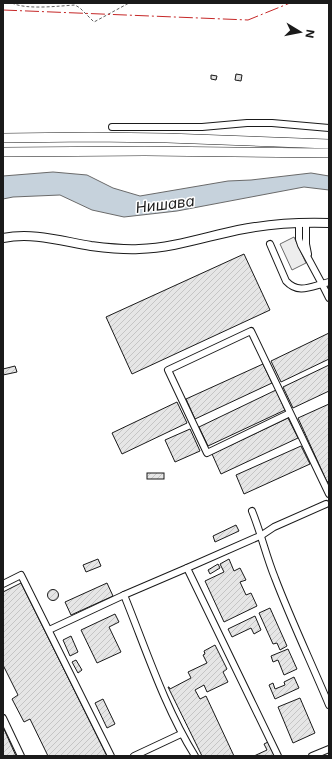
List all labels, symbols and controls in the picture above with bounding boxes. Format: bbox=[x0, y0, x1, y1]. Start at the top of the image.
north arrow bbox=[280, 12, 320, 52]
text: N bbox=[302, 28, 317, 39]
water label: Нишава bbox=[134, 191, 196, 217]

